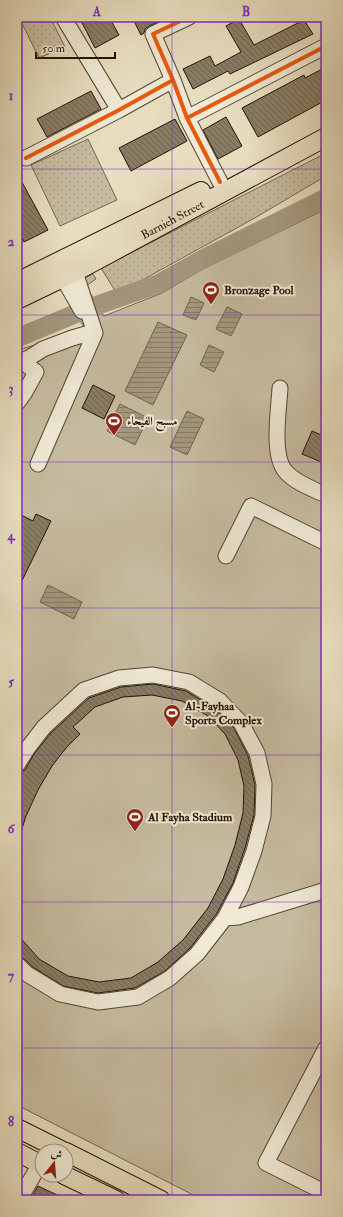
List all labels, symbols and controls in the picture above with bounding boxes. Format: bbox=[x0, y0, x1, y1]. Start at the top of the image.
text: A bbox=[92, 4, 102, 20]
text: B bbox=[242, 4, 250, 20]
scale bar bbox=[36, 34, 115, 60]
text: 50 m bbox=[42, 41, 66, 56]
text: 1 bbox=[9, 88, 14, 104]
street label: Barnieh Street bbox=[139, 197, 207, 243]
text: 2 bbox=[8, 234, 15, 250]
sports icon: Bronzage Pool bbox=[201, 280, 221, 305]
place label: Bronzage Pool bbox=[224, 283, 295, 298]
text: 3 bbox=[9, 381, 14, 397]
sports icon: مسبح الفيحاء bbox=[104, 411, 124, 436]
place label: مسبح الفيحاء bbox=[127, 414, 178, 432]
text: 4 bbox=[6, 528, 15, 544]
text: 5 bbox=[8, 674, 14, 690]
place label: Al-Fayhaa Sports Complex bbox=[184, 699, 262, 728]
sports icon: Al-Fayhaa Sports Complex bbox=[162, 703, 182, 728]
sports icon: Al Fayha Stadium bbox=[125, 807, 145, 832]
place label: Al Fayha Stadium bbox=[147, 810, 233, 825]
text: 6 bbox=[8, 821, 16, 837]
text: 7 bbox=[8, 968, 15, 984]
text: 8 bbox=[8, 1114, 14, 1130]
north arrow bbox=[34, 1143, 74, 1183]
text: ش bbox=[50, 1146, 64, 1162]

